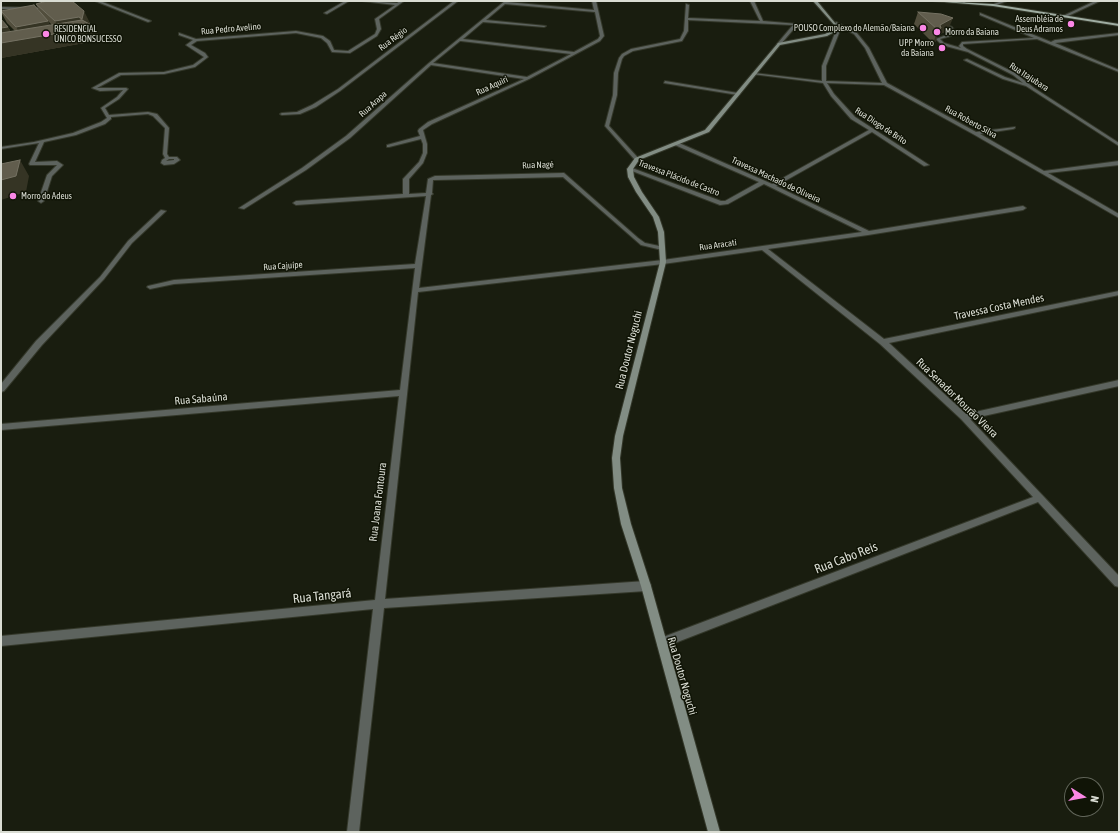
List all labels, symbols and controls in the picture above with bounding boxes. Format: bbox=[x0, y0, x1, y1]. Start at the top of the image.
place label: Assembléia de Deus Adramos bbox=[1015, 14, 1063, 35]
marker: Assembléia de Deus Adramos bbox=[1066, 19, 1076, 29]
street label: Rua Pedro Avelino bbox=[201, 21, 261, 37]
place label: POUSO Complexo do Alemão/Baiana bbox=[794, 23, 915, 33]
marker: POUSO Complexo do Alemão/Baiana bbox=[918, 23, 928, 33]
place label: RESIDENCIAL ÚNICO BONSUCESSO bbox=[54, 24, 122, 45]
street label: Rua Régio bbox=[377, 25, 409, 53]
marker: Morro da Baiana bbox=[932, 27, 942, 37]
place label: Morro da Baiana bbox=[945, 27, 999, 37]
marker: RESIDENCIAL ÚNICO BONSUCESSO bbox=[41, 29, 51, 39]
place label: UPP Morro da Baiana bbox=[899, 38, 934, 59]
marker: UPP Morro da Baiana bbox=[937, 43, 947, 53]
street label: Rua Itajubara bbox=[1007, 60, 1051, 94]
street label: Rua Aquiri bbox=[474, 74, 510, 98]
street label: Rua Arapa bbox=[357, 89, 389, 119]
street label: Rua Roberto Silva bbox=[943, 103, 999, 141]
street label: Rua Diogo de Brito bbox=[853, 105, 909, 147]
street label: Travessa Machado de Oliveira bbox=[730, 155, 822, 205]
street label: Travessa Plácido de Castro bbox=[637, 158, 721, 198]
street label: Rua Nagé bbox=[522, 159, 554, 171]
marker: Morro do Adeus bbox=[8, 191, 18, 201]
place label: Morro do Adeus bbox=[21, 191, 72, 201]
street label: Rua Aracati bbox=[699, 237, 737, 253]
street label: Rua Cajuípe bbox=[263, 259, 303, 273]
street label: Travessa Costa Mendes bbox=[953, 291, 1045, 323]
street label: Rua Doutor Noguchi bbox=[613, 309, 645, 391]
street label: Rua Senador Mourão Vieira bbox=[913, 355, 1001, 441]
street label: Rua Sabaúna bbox=[174, 390, 228, 408]
street label: Rua Joana Fontoura bbox=[367, 462, 389, 542]
street label: Rua Cabo Reis bbox=[812, 539, 880, 577]
street label: Rua Tangará bbox=[292, 585, 352, 607]
street label: Rua Doutor Noguchi bbox=[665, 635, 699, 717]
north arrow bbox=[1064, 777, 1104, 817]
text: N bbox=[1088, 795, 1101, 803]

